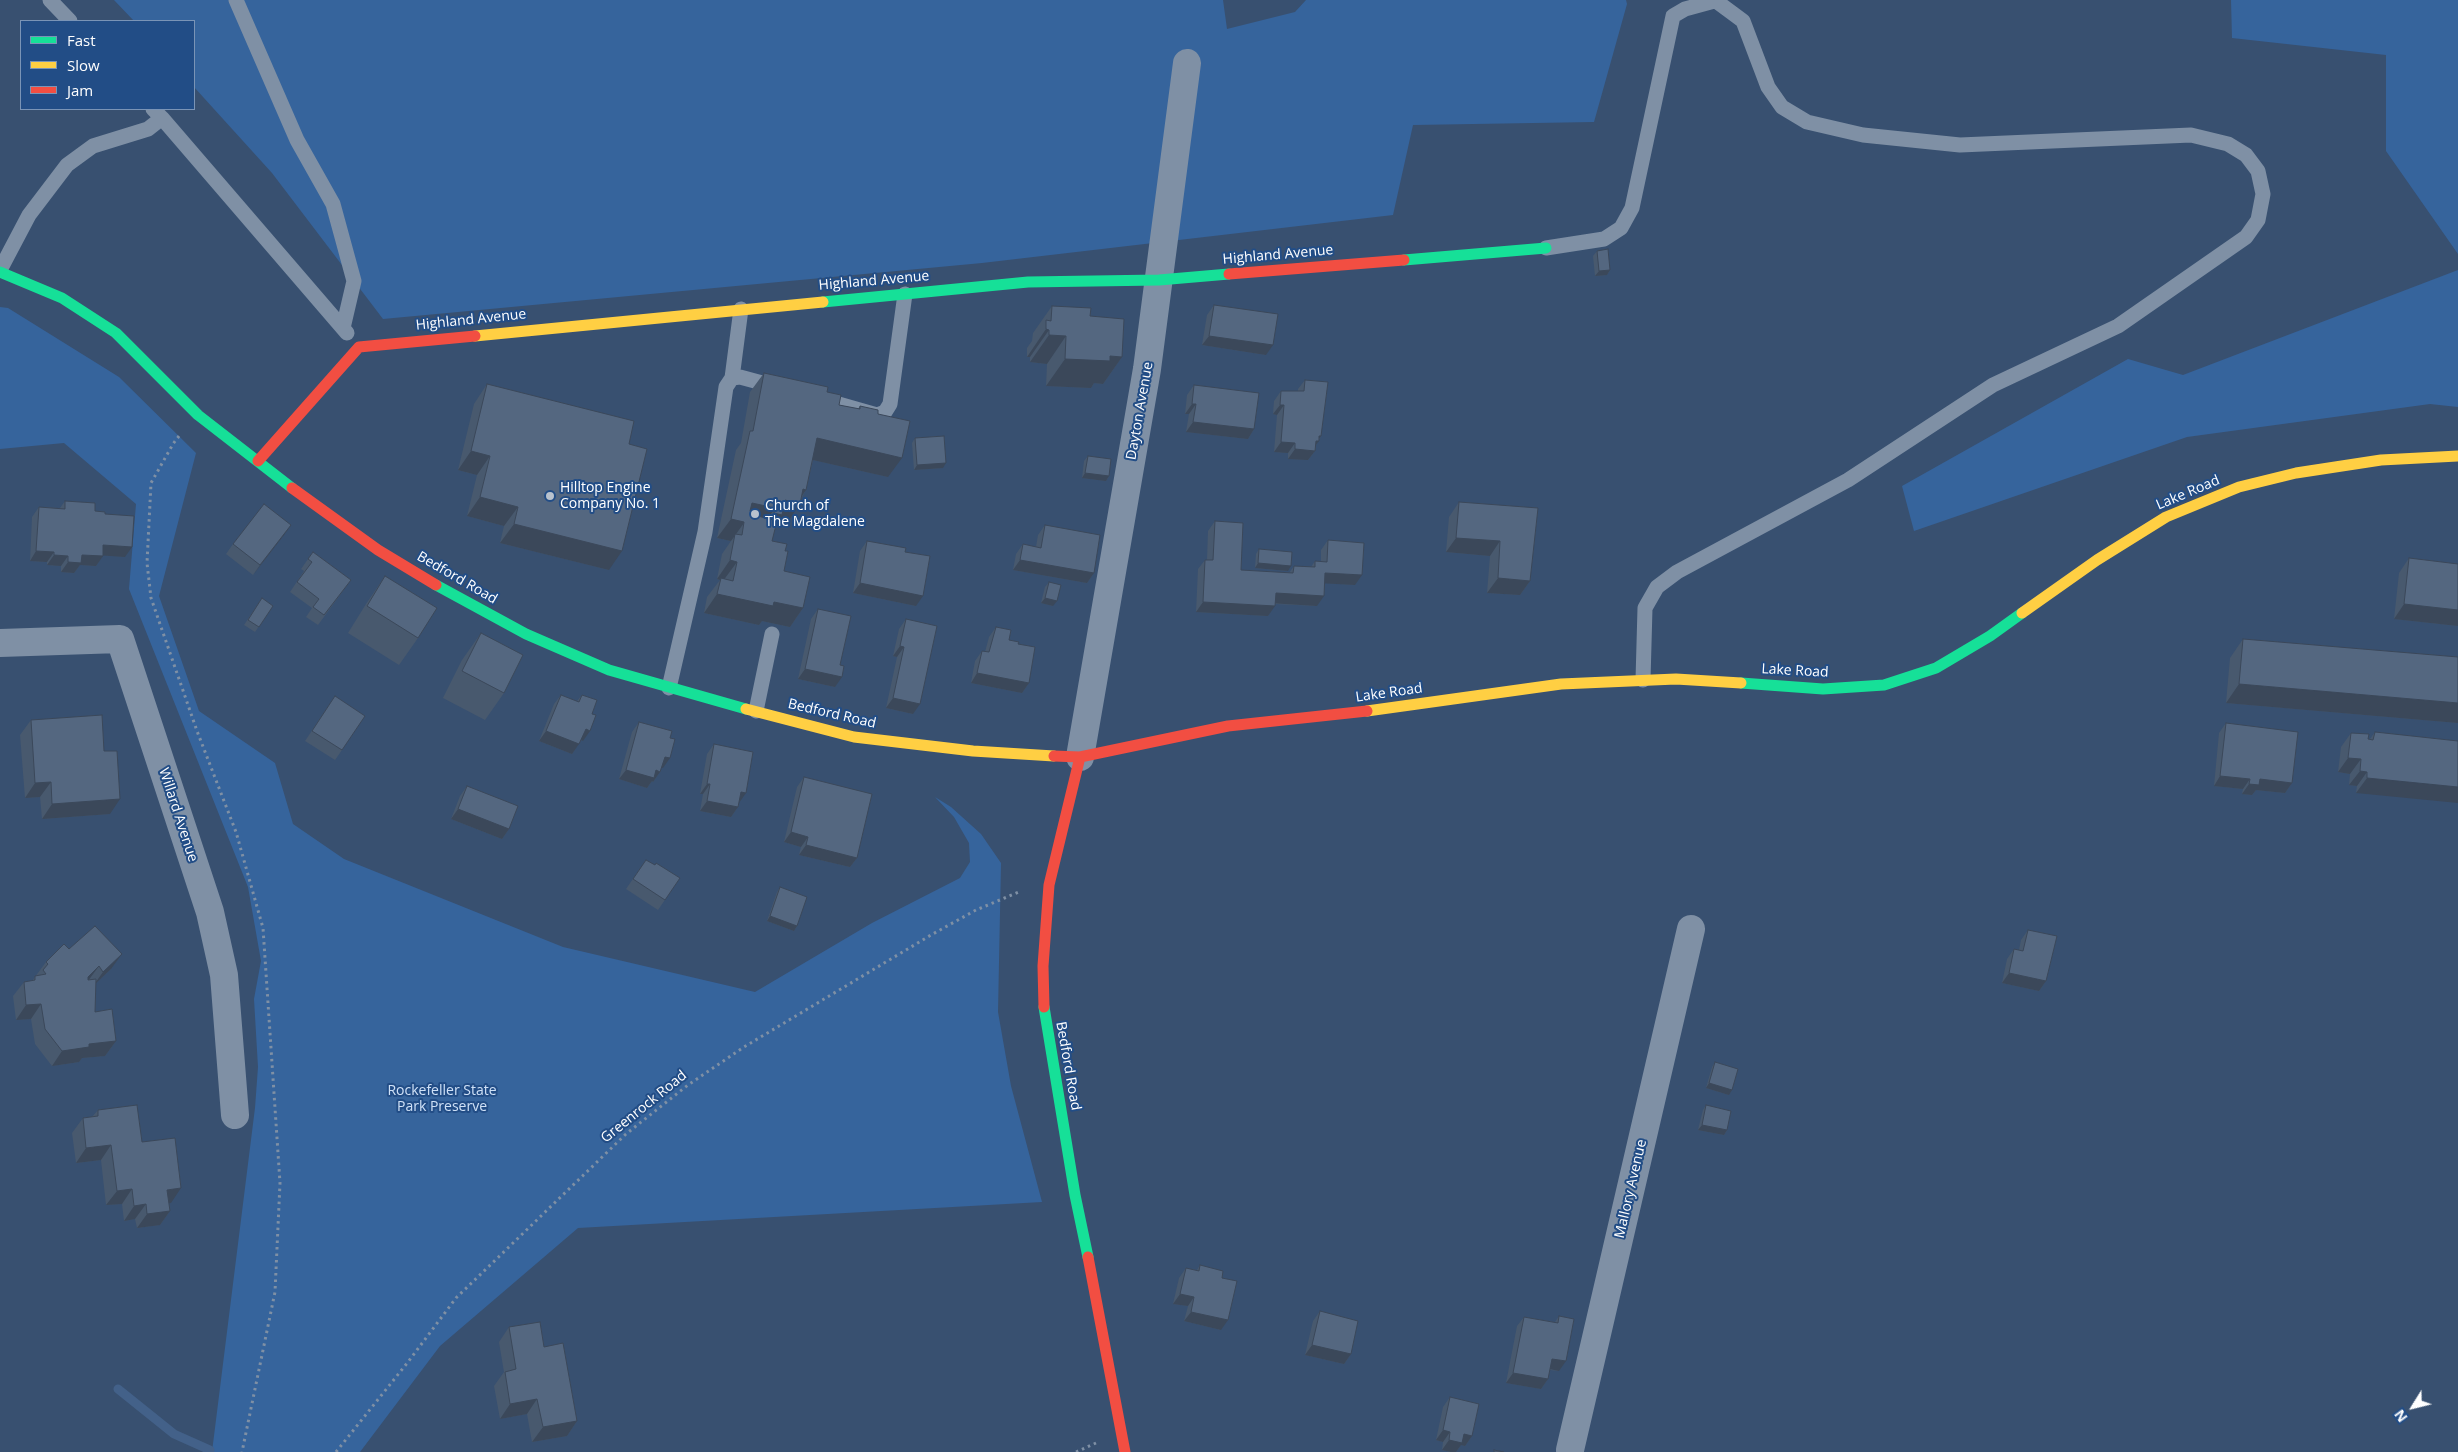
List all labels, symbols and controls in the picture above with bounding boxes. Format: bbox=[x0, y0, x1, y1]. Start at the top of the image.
legend bbox=[20, 20, 195, 110]
text: Fast bbox=[67, 30, 96, 50]
text: Slow bbox=[67, 55, 100, 75]
text: Jam bbox=[67, 80, 93, 100]
street label: Highland Avenue bbox=[1222, 242, 1334, 268]
street label: Highland Avenue bbox=[818, 268, 930, 294]
street label: Highland Avenue bbox=[415, 306, 527, 334]
street label: Dayton Avenue bbox=[1123, 361, 1157, 461]
street label: Lake Road bbox=[2154, 472, 2222, 514]
place label: Hilltop Engine Company No. 1 bbox=[560, 480, 660, 512]
marker: Hilltop Engine Company No. 1 bbox=[544, 490, 556, 502]
place label: Church of The Magdalene bbox=[765, 498, 865, 530]
marker: Church of The Magdalene bbox=[749, 508, 761, 520]
street label: Bedford Road bbox=[414, 548, 500, 608]
street label: Lake Road bbox=[1761, 661, 1829, 681]
street label: Lake Road bbox=[1354, 680, 1424, 706]
street label: Bedford Road bbox=[786, 696, 878, 732]
street label: Willard Avenue bbox=[155, 766, 201, 864]
street label: Bedford Road bbox=[1052, 1020, 1084, 1112]
street label: Greenrock Road bbox=[598, 1067, 690, 1147]
park label: Rockefeller State Park Preserve bbox=[387, 1083, 497, 1116]
street label: Mallory Avenue bbox=[1611, 1138, 1651, 1240]
north arrow bbox=[2388, 1382, 2438, 1432]
text: N bbox=[2389, 1406, 2411, 1426]

